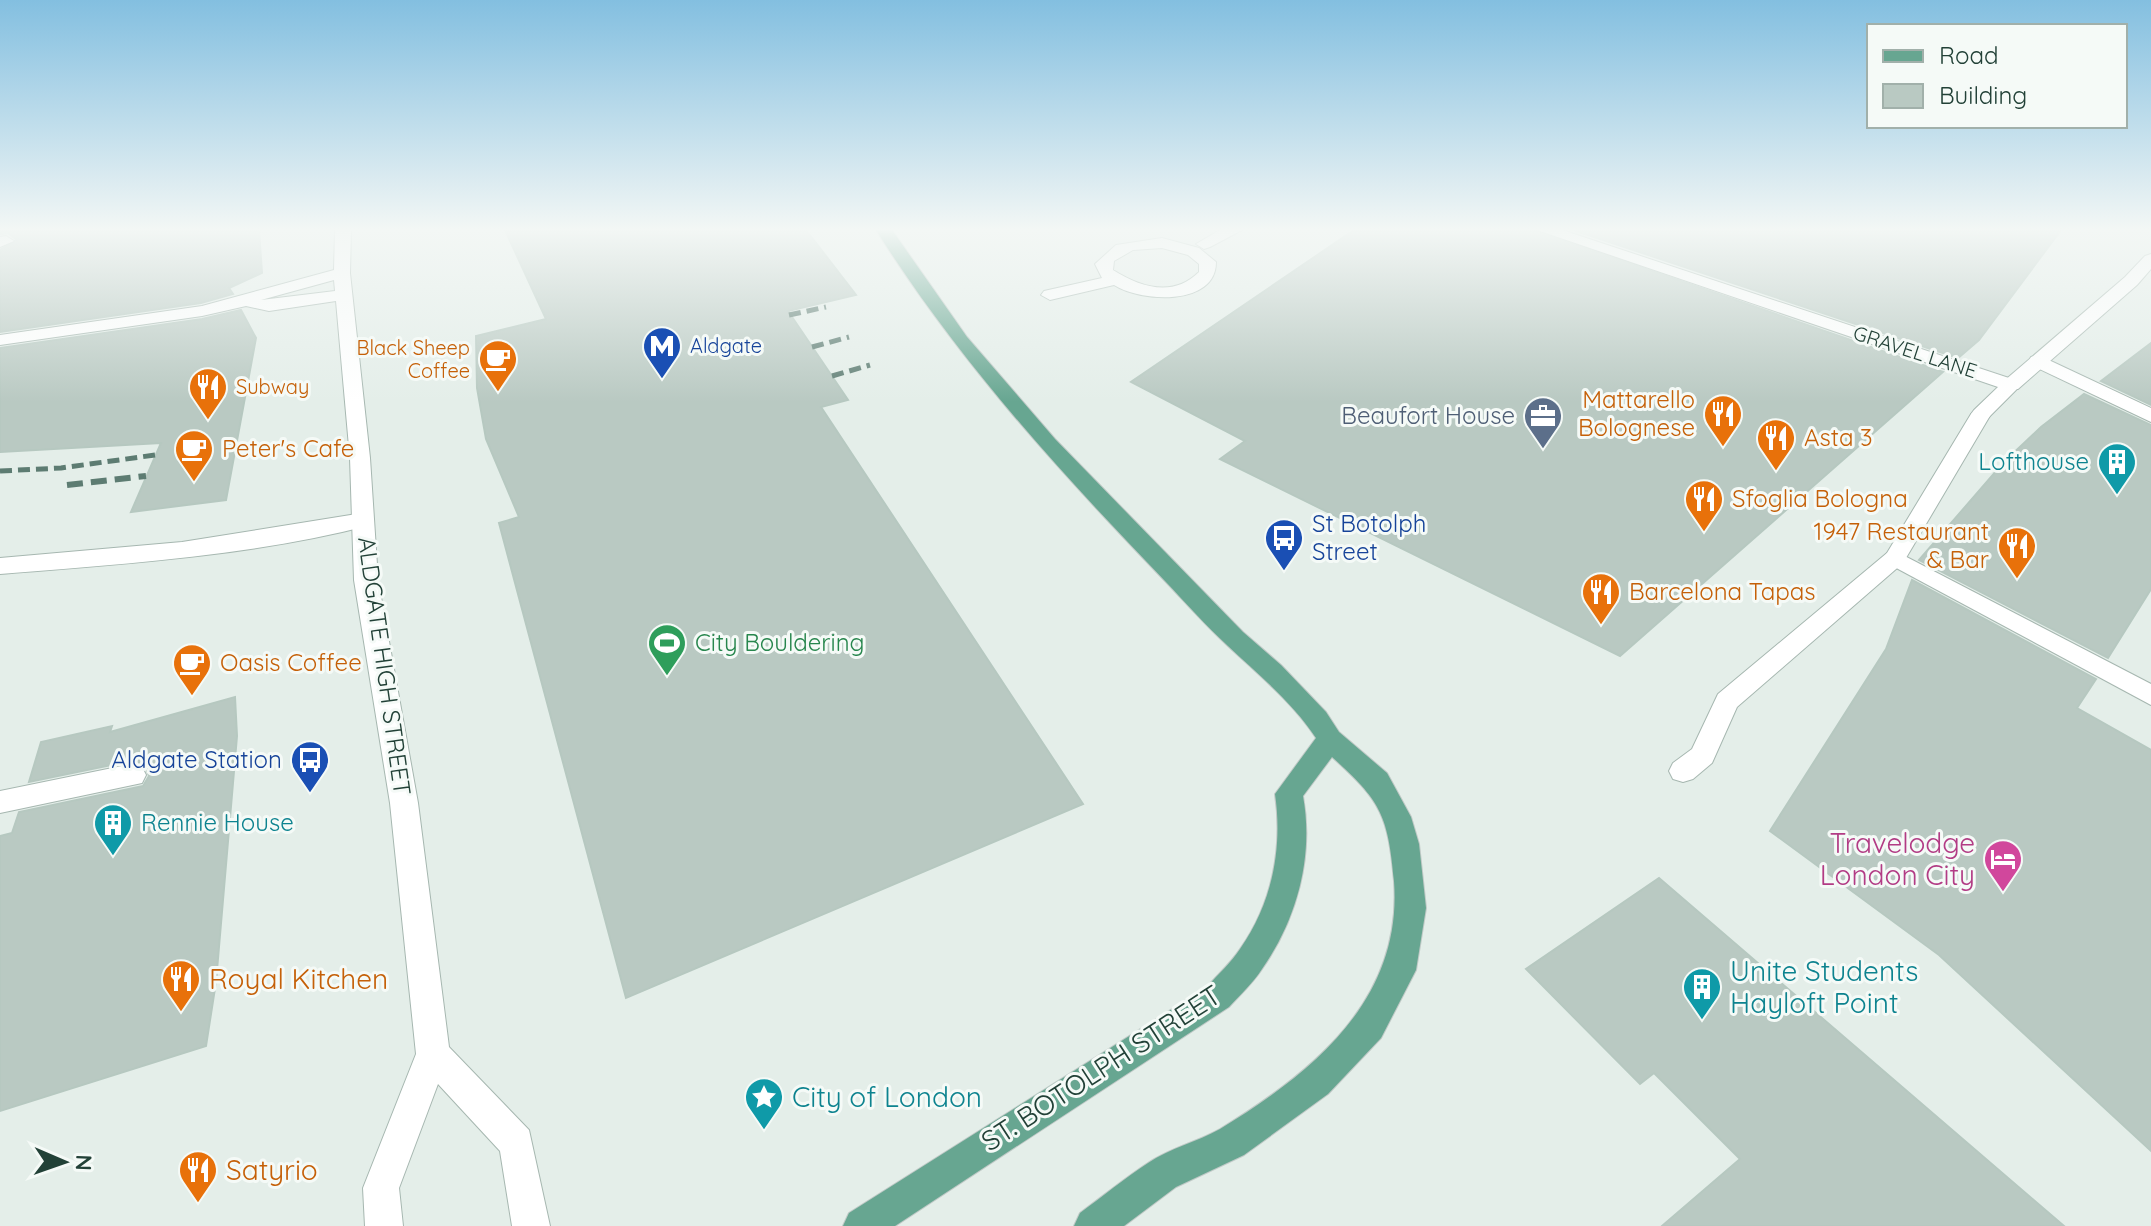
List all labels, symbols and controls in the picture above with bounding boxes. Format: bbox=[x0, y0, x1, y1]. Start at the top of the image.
legend bbox=[1867, 24, 2127, 128]
text: Road bbox=[1939, 40, 1999, 70]
text: Building bbox=[1939, 80, 2027, 110]
street label: GRAVEL LANE bbox=[1850, 320, 1980, 383]
metro station icon: Aldgate bbox=[641, 325, 683, 380]
place label: Aldgate bbox=[690, 333, 762, 358]
place label: Black Sheep Coffee bbox=[356, 335, 470, 383]
cafe icon: Black Sheep Coffee bbox=[477, 338, 519, 393]
restaurant icon: Subway bbox=[187, 366, 229, 421]
place label: Subway bbox=[236, 374, 309, 399]
place label: Mattarello Bolognese bbox=[1578, 384, 1695, 442]
restaurant icon: Mattarello Bolognese bbox=[1702, 393, 1744, 448]
office icon: Beaufort House bbox=[1522, 395, 1564, 450]
place label: Beaufort House bbox=[1341, 400, 1515, 430]
restaurant icon: Asta 3 bbox=[1755, 417, 1797, 472]
place label: Asta 3 bbox=[1804, 422, 1873, 452]
cafe icon: Peter's Cafe bbox=[173, 428, 215, 483]
place label: Peter's Cafe bbox=[222, 433, 354, 463]
building icon: Lofthouse bbox=[2096, 441, 2138, 496]
place label: Lofthouse bbox=[1978, 446, 2089, 476]
restaurant icon: Sfoglia Bologna bbox=[1683, 478, 1725, 533]
place label: Sfoglia Bologna bbox=[1732, 483, 1908, 513]
place label: St Botolph Street bbox=[1312, 508, 1426, 566]
place label: 1947 Restaurant & Bar bbox=[1814, 516, 1989, 574]
bus stop icon: St Botolph Street bbox=[1263, 517, 1305, 572]
restaurant icon: 1947 Restaurant & Bar bbox=[1996, 525, 2038, 580]
street label: ALDGATE HIGH STREET bbox=[352, 535, 418, 797]
restaurant icon: Barcelona Tapas bbox=[1580, 571, 1622, 626]
place label: Barcelona Tapas bbox=[1629, 576, 1816, 606]
sports icon: City Bouldering bbox=[646, 622, 688, 677]
place label: City Bouldering bbox=[695, 627, 865, 657]
cafe icon: Oasis Coffee bbox=[171, 642, 213, 697]
place label: Oasis Coffee bbox=[220, 647, 362, 677]
bus stop icon: Aldgate Station bbox=[289, 739, 331, 794]
place label: Aldgate Station bbox=[111, 744, 282, 774]
building icon: Rennie House bbox=[92, 802, 134, 857]
place label: Rennie House bbox=[141, 807, 294, 837]
place label: Travelodge London City bbox=[1820, 825, 1975, 892]
hotel icon: Travelodge London City bbox=[1982, 838, 2024, 893]
place label: Unite Students Hayloft Point bbox=[1730, 953, 1918, 1020]
restaurant icon: Royal Kitchen bbox=[160, 958, 202, 1013]
place label: Royal Kitchen bbox=[209, 961, 388, 996]
building icon: Unite Students Hayloft Point bbox=[1681, 966, 1723, 1021]
street label: ST. BOTOLPH STREET bbox=[974, 977, 1227, 1158]
place icon: City of London bbox=[743, 1076, 785, 1131]
place label: City of London bbox=[792, 1079, 982, 1114]
north arrow bbox=[24, 1122, 104, 1202]
restaurant icon: Satyrio bbox=[177, 1149, 219, 1204]
place label: Satyrio bbox=[226, 1152, 318, 1187]
text: N bbox=[70, 1154, 98, 1171]

